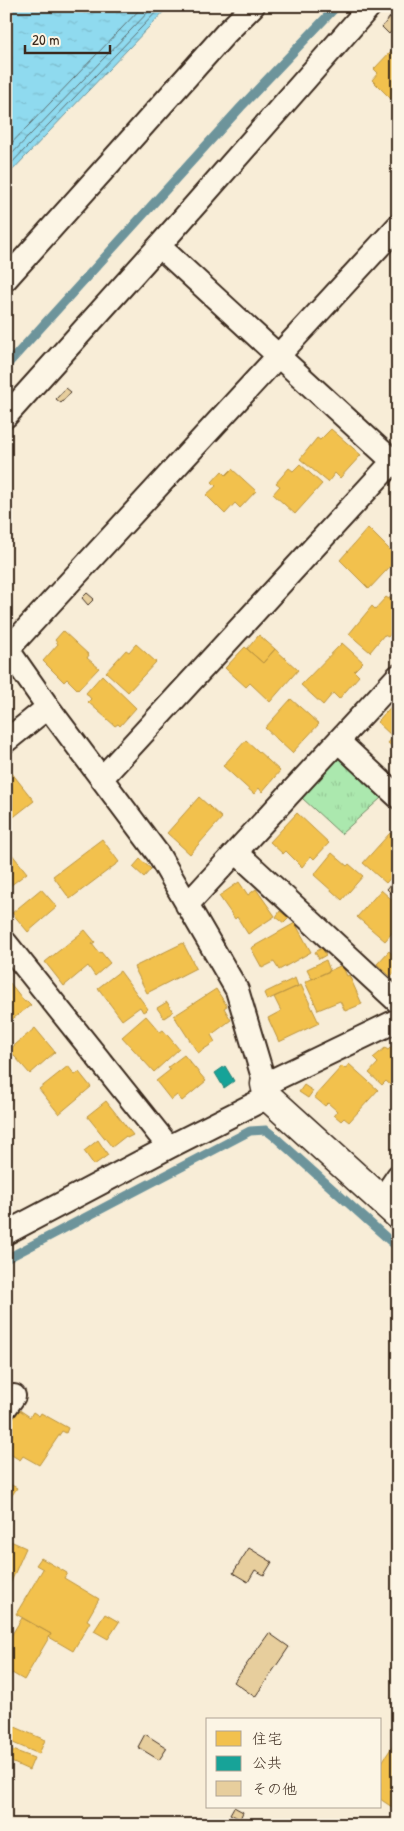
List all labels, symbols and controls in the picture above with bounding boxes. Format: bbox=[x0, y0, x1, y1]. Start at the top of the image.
scale bar bbox=[25, 22, 110, 54]
text: 20 m bbox=[32, 29, 59, 50]
legend bbox=[206, 1718, 382, 1808]
text: 住宅 bbox=[252, 1728, 282, 1749]
text: 公共 bbox=[252, 1752, 282, 1773]
text: その他 bbox=[252, 1778, 297, 1799]

